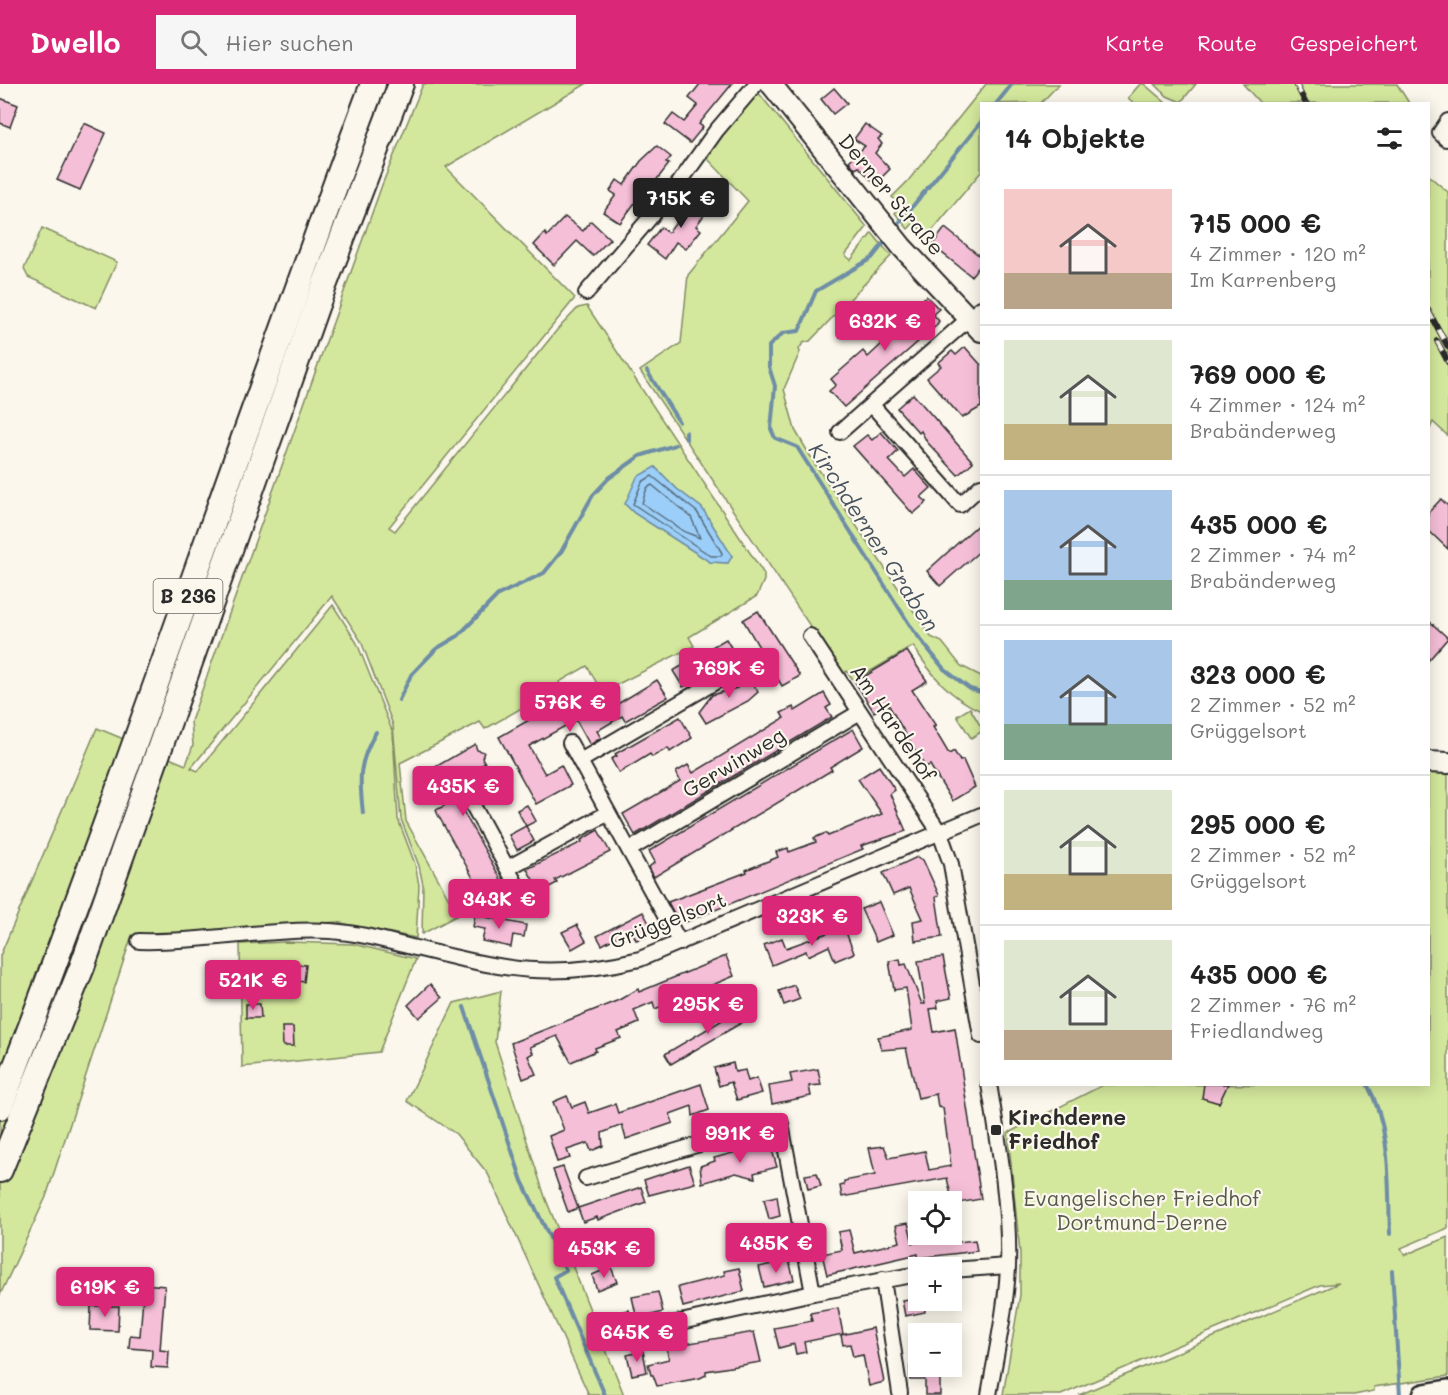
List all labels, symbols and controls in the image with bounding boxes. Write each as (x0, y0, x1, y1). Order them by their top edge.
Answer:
search box (156, 15, 576, 69)
text: Dwello (30, 24, 120, 60)
icon: search (177, 26, 210, 59)
text: Hier suchen (225, 28, 353, 57)
text: Karte (1106, 29, 1164, 56)
text: Route (1197, 29, 1257, 56)
text: Gespeichert (1290, 29, 1418, 56)
text: 14 Objekte (1004, 121, 1145, 155)
icon: filters (1373, 122, 1406, 155)
street label: Derner Straße (833, 128, 951, 261)
pin: 715K € (632, 178, 730, 229)
text: 715K € (647, 184, 715, 210)
text: 715 000 € (1190, 206, 1321, 240)
icon: home (1052, 213, 1124, 285)
text: 4 Zimmer · 120 m² (1190, 240, 1366, 266)
text: Im Karrenberg (1190, 266, 1336, 292)
pin: 632K € (836, 301, 934, 352)
text: 632K € (849, 307, 921, 333)
text: 769 000 € (1190, 357, 1326, 391)
icon: home (1052, 364, 1124, 436)
text: 4 Zimmer · 124 m² (1190, 391, 1365, 417)
text: Brabänderweg (1190, 417, 1336, 443)
water label: Kirchderner Graben (802, 437, 946, 637)
text: 435 000 € (1190, 507, 1327, 541)
icon: home (1052, 514, 1124, 586)
text: 2 Zimmer · 74 m² (1190, 541, 1356, 567)
text: Brabänderweg (1190, 567, 1336, 593)
road number: B 236 (154, 579, 222, 613)
pin: 769K € (680, 648, 778, 699)
text: 769K € (693, 654, 765, 680)
text: 323 000 € (1190, 657, 1326, 691)
street label: Am Hardehof (845, 658, 944, 787)
icon: home (1052, 664, 1124, 736)
pin: 576K € (521, 682, 619, 733)
text: 576K € (534, 688, 606, 714)
text: 2 Zimmer · 52 m² (1190, 691, 1356, 717)
text: Grüggelsort (1190, 717, 1307, 743)
street label: Gerwinweg (677, 721, 789, 803)
pin: 435K € (414, 766, 512, 817)
text: 435K € (427, 772, 499, 798)
text: 295 000 € (1190, 807, 1325, 841)
icon: home (1052, 814, 1124, 886)
text: 2 Zimmer · 52 m² (1190, 841, 1356, 867)
text: Grüggelsort (1190, 867, 1307, 893)
pin: 343K € (450, 879, 548, 930)
text: 343K € (462, 885, 536, 911)
street label: Grüggelsort (605, 885, 730, 954)
pin: 323K € (763, 896, 861, 947)
text: 323K € (776, 902, 848, 928)
text: 435 000 € (1190, 957, 1327, 991)
pin: 521K € (204, 960, 302, 1011)
icon: home (1052, 964, 1124, 1036)
text: 521K € (219, 966, 287, 992)
pin: 295K € (659, 984, 757, 1035)
text: 295K € (672, 990, 744, 1016)
text: 2 Zimmer · 76 m² (1190, 991, 1356, 1017)
text: Friedlandweg (1190, 1017, 1323, 1043)
place label: Kirchderne Friedhof (1008, 1103, 1126, 1154)
pin: 991K € (691, 1113, 789, 1164)
text: 991K € (705, 1119, 775, 1145)
marker: Kirchderne Friedhof (989, 1123, 1003, 1137)
park label: Evangelischer Friedhof Dortmund-Derne (1024, 1184, 1261, 1235)
map controls (908, 1191, 962, 1377)
button: locate (908, 1191, 962, 1245)
pin: 435K € (727, 1223, 825, 1274)
pin: 453K € (555, 1228, 653, 1279)
text: 435K € (740, 1229, 812, 1255)
text: 453K € (568, 1234, 640, 1260)
button: + (908, 1257, 962, 1311)
pin: 619K € (56, 1267, 154, 1318)
text: 619K € (70, 1273, 140, 1299)
pin: 645K € (588, 1312, 686, 1363)
text: 645K € (600, 1318, 674, 1344)
button: − (908, 1323, 962, 1377)

